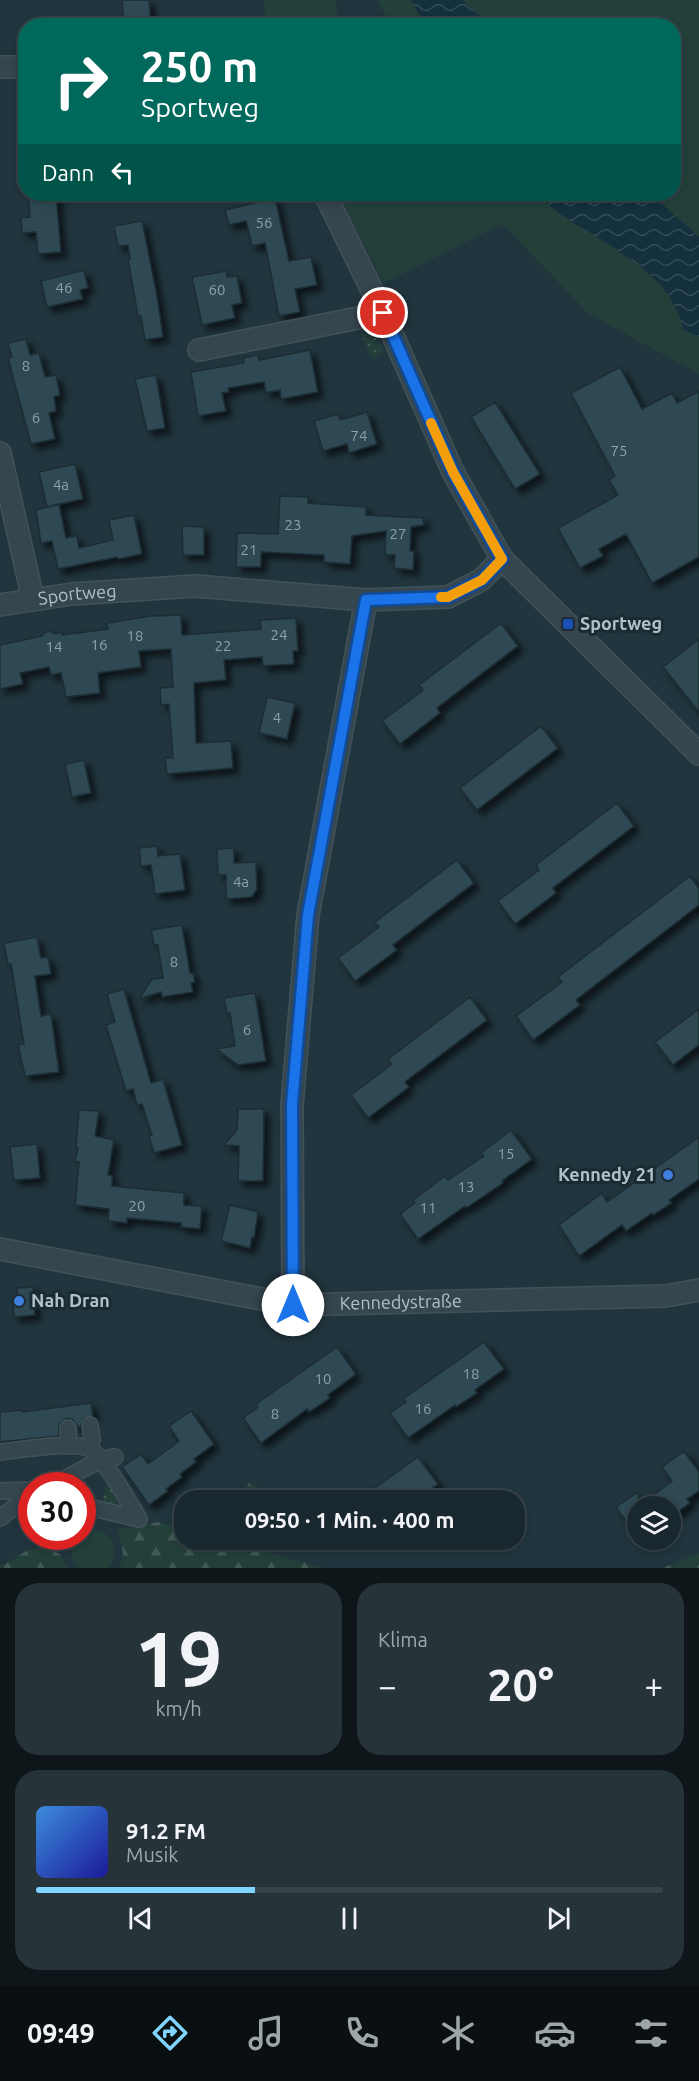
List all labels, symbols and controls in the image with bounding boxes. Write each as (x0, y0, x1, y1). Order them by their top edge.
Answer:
icon: right (42, 42, 120, 120)
text: 250 m (141, 43, 258, 90)
text: Sportweg (141, 92, 259, 122)
icon: left (106, 156, 139, 189)
text: Dann (42, 160, 94, 185)
house number: 56 (256, 214, 272, 231)
house number: 46 (56, 279, 72, 296)
house number: 60 (209, 281, 225, 298)
pin (357, 287, 408, 338)
icon: arrive (366, 296, 399, 329)
house number: 8 (22, 357, 30, 374)
house number: 6 (32, 409, 40, 426)
house number: 74 (351, 427, 367, 444)
house number: 75 (611, 442, 627, 459)
house number: 4a (53, 476, 69, 493)
house number: 23 (285, 516, 301, 533)
house number: 27 (390, 525, 406, 542)
house number: 21 (241, 541, 257, 558)
street label: Sportweg (37, 580, 117, 608)
place label: Sportweg (580, 613, 662, 633)
marker: Sportweg (561, 617, 575, 631)
house number: 24 (271, 626, 287, 643)
house number: 18 (127, 627, 143, 644)
house number: 16 (91, 636, 107, 653)
house number: 22 (215, 637, 231, 654)
house number: 14 (46, 638, 62, 655)
house number: 4 (273, 709, 281, 726)
house number: 4a (233, 873, 249, 890)
house number: 8 (170, 953, 178, 970)
house number: 6 (243, 1021, 251, 1038)
house number: 15 (498, 1145, 514, 1162)
place label: Kennedy 21 (558, 1164, 656, 1184)
marker: Kennedy 21 (661, 1168, 675, 1182)
house number: 13 (458, 1178, 474, 1195)
house number: 20 (129, 1197, 145, 1214)
house number: 11 (420, 1199, 436, 1216)
position arrow (261, 1273, 325, 1337)
place label: Nah Dran (31, 1290, 110, 1310)
street label: Kennedystraße (339, 1290, 462, 1313)
marker: Nah Dran (12, 1294, 26, 1308)
house number: 18 (463, 1365, 479, 1382)
house number: 10 (315, 1370, 331, 1387)
house number: 16 (415, 1400, 431, 1417)
house number: 8 (271, 1405, 279, 1422)
speed limit sign: 30 (18, 1472, 96, 1550)
map controls (627, 1496, 681, 1550)
button: layers (627, 1496, 681, 1550)
text: 09:50 · 1 Min. · 400 m (245, 1507, 454, 1532)
text: 19 (135, 1614, 222, 1702)
text: Klima (378, 1628, 428, 1651)
text: 20° (487, 1659, 554, 1710)
text: − (378, 1667, 397, 1704)
text: + (644, 1667, 663, 1704)
text: km/h (155, 1697, 202, 1720)
text: 91.2 FM (126, 1818, 206, 1843)
text: Musik (126, 1843, 178, 1866)
icon: previous (124, 1902, 157, 1935)
icon: pause (333, 1902, 366, 1935)
icon: next (542, 1902, 575, 1935)
icon: directions (149, 2012, 191, 2054)
icon: music (245, 2012, 287, 2054)
icon: phone (341, 2012, 383, 2054)
icon: climate (437, 2012, 479, 2054)
icon: car (534, 2012, 576, 2054)
icon: filters (630, 2012, 672, 2054)
text: 09:49 (27, 2018, 95, 2048)

